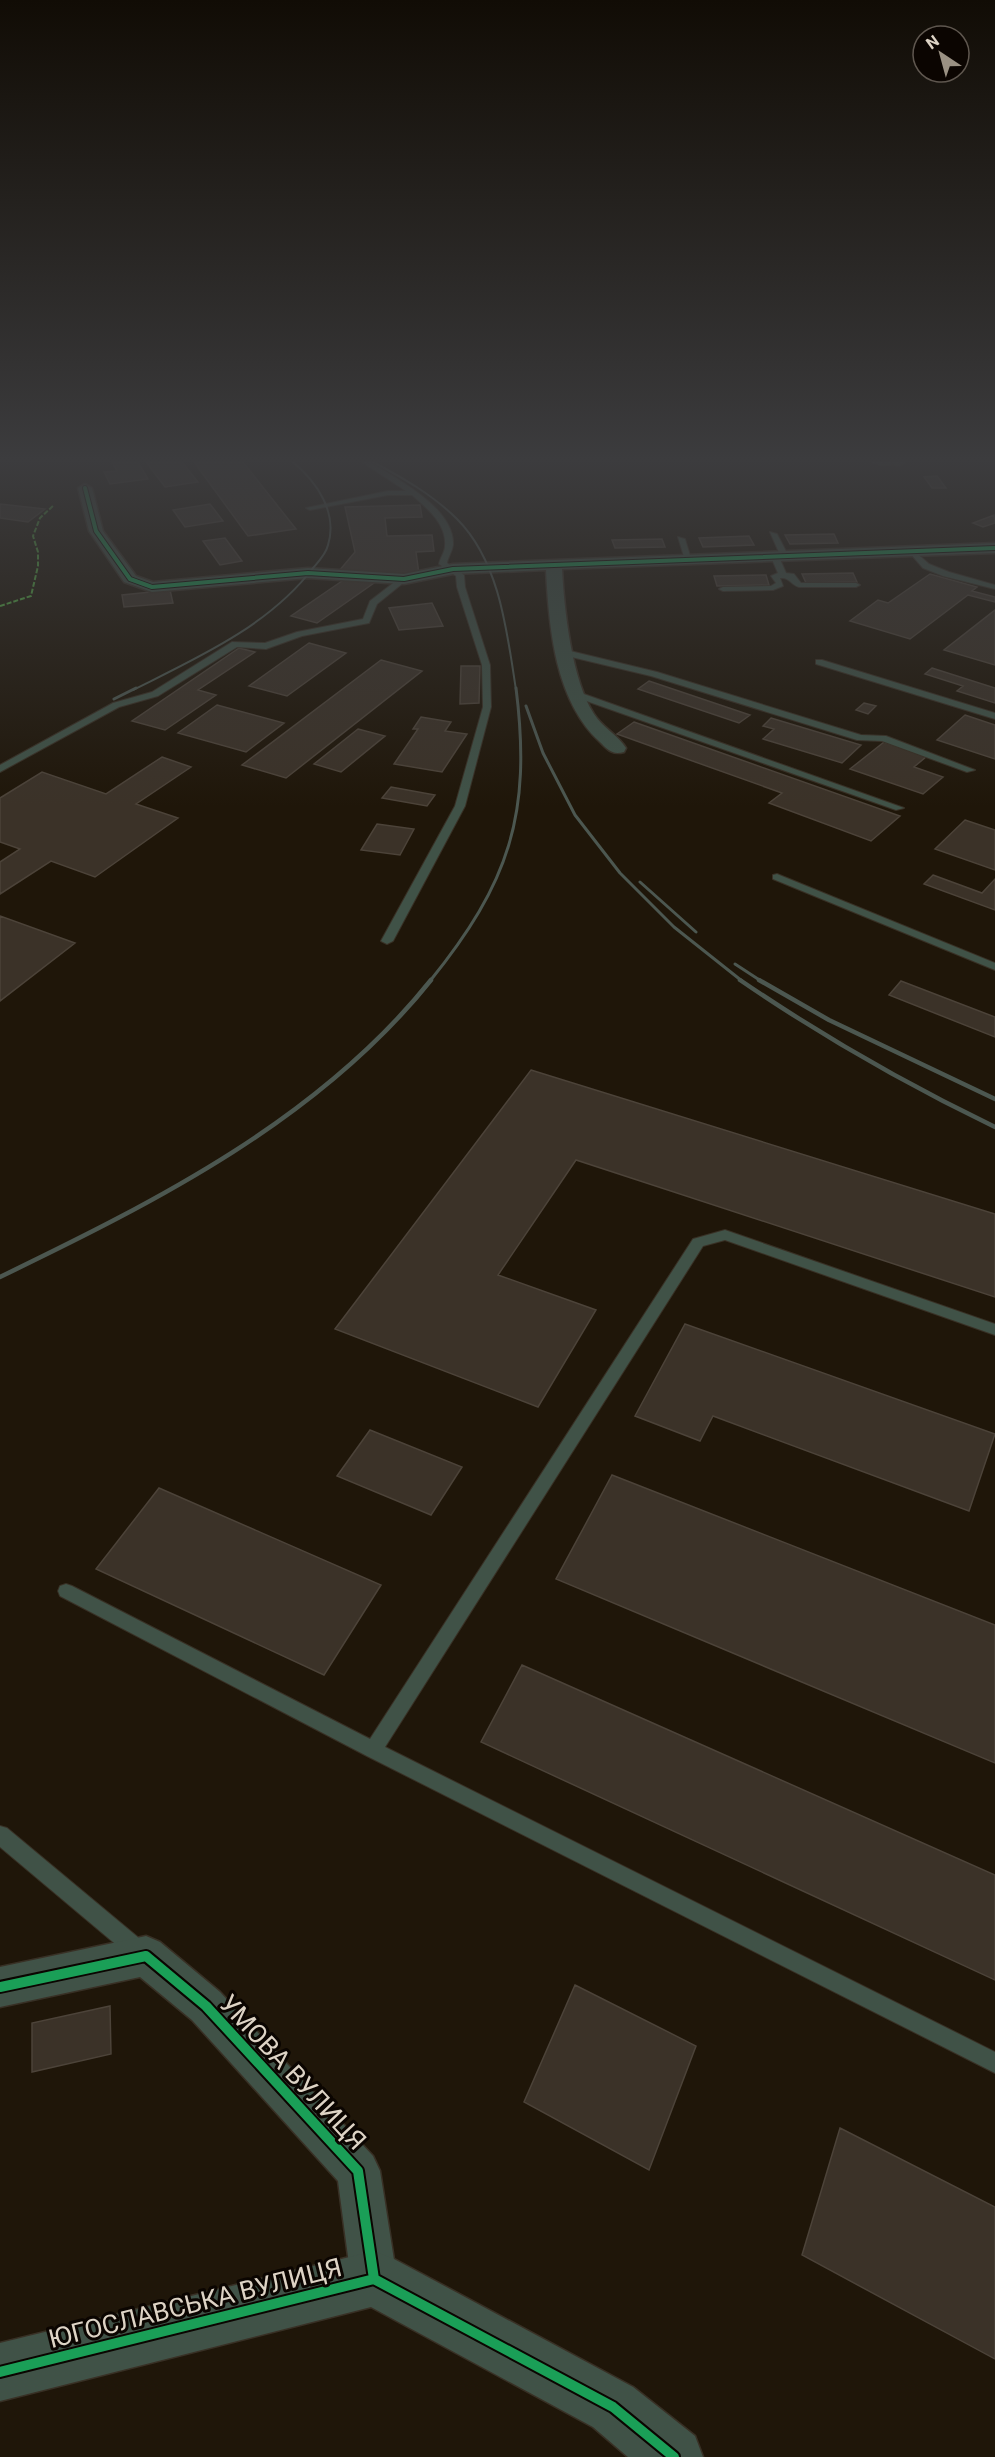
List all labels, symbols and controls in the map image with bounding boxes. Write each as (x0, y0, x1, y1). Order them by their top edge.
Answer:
north arrow (911, 24, 971, 84)
text: N (922, 31, 943, 53)
street label: УМОВА ВУЛИЦЯ (214, 1988, 372, 2156)
street label: ЮГОСЛАВСЬКА ВУЛИЦЯ (45, 2252, 345, 2354)

